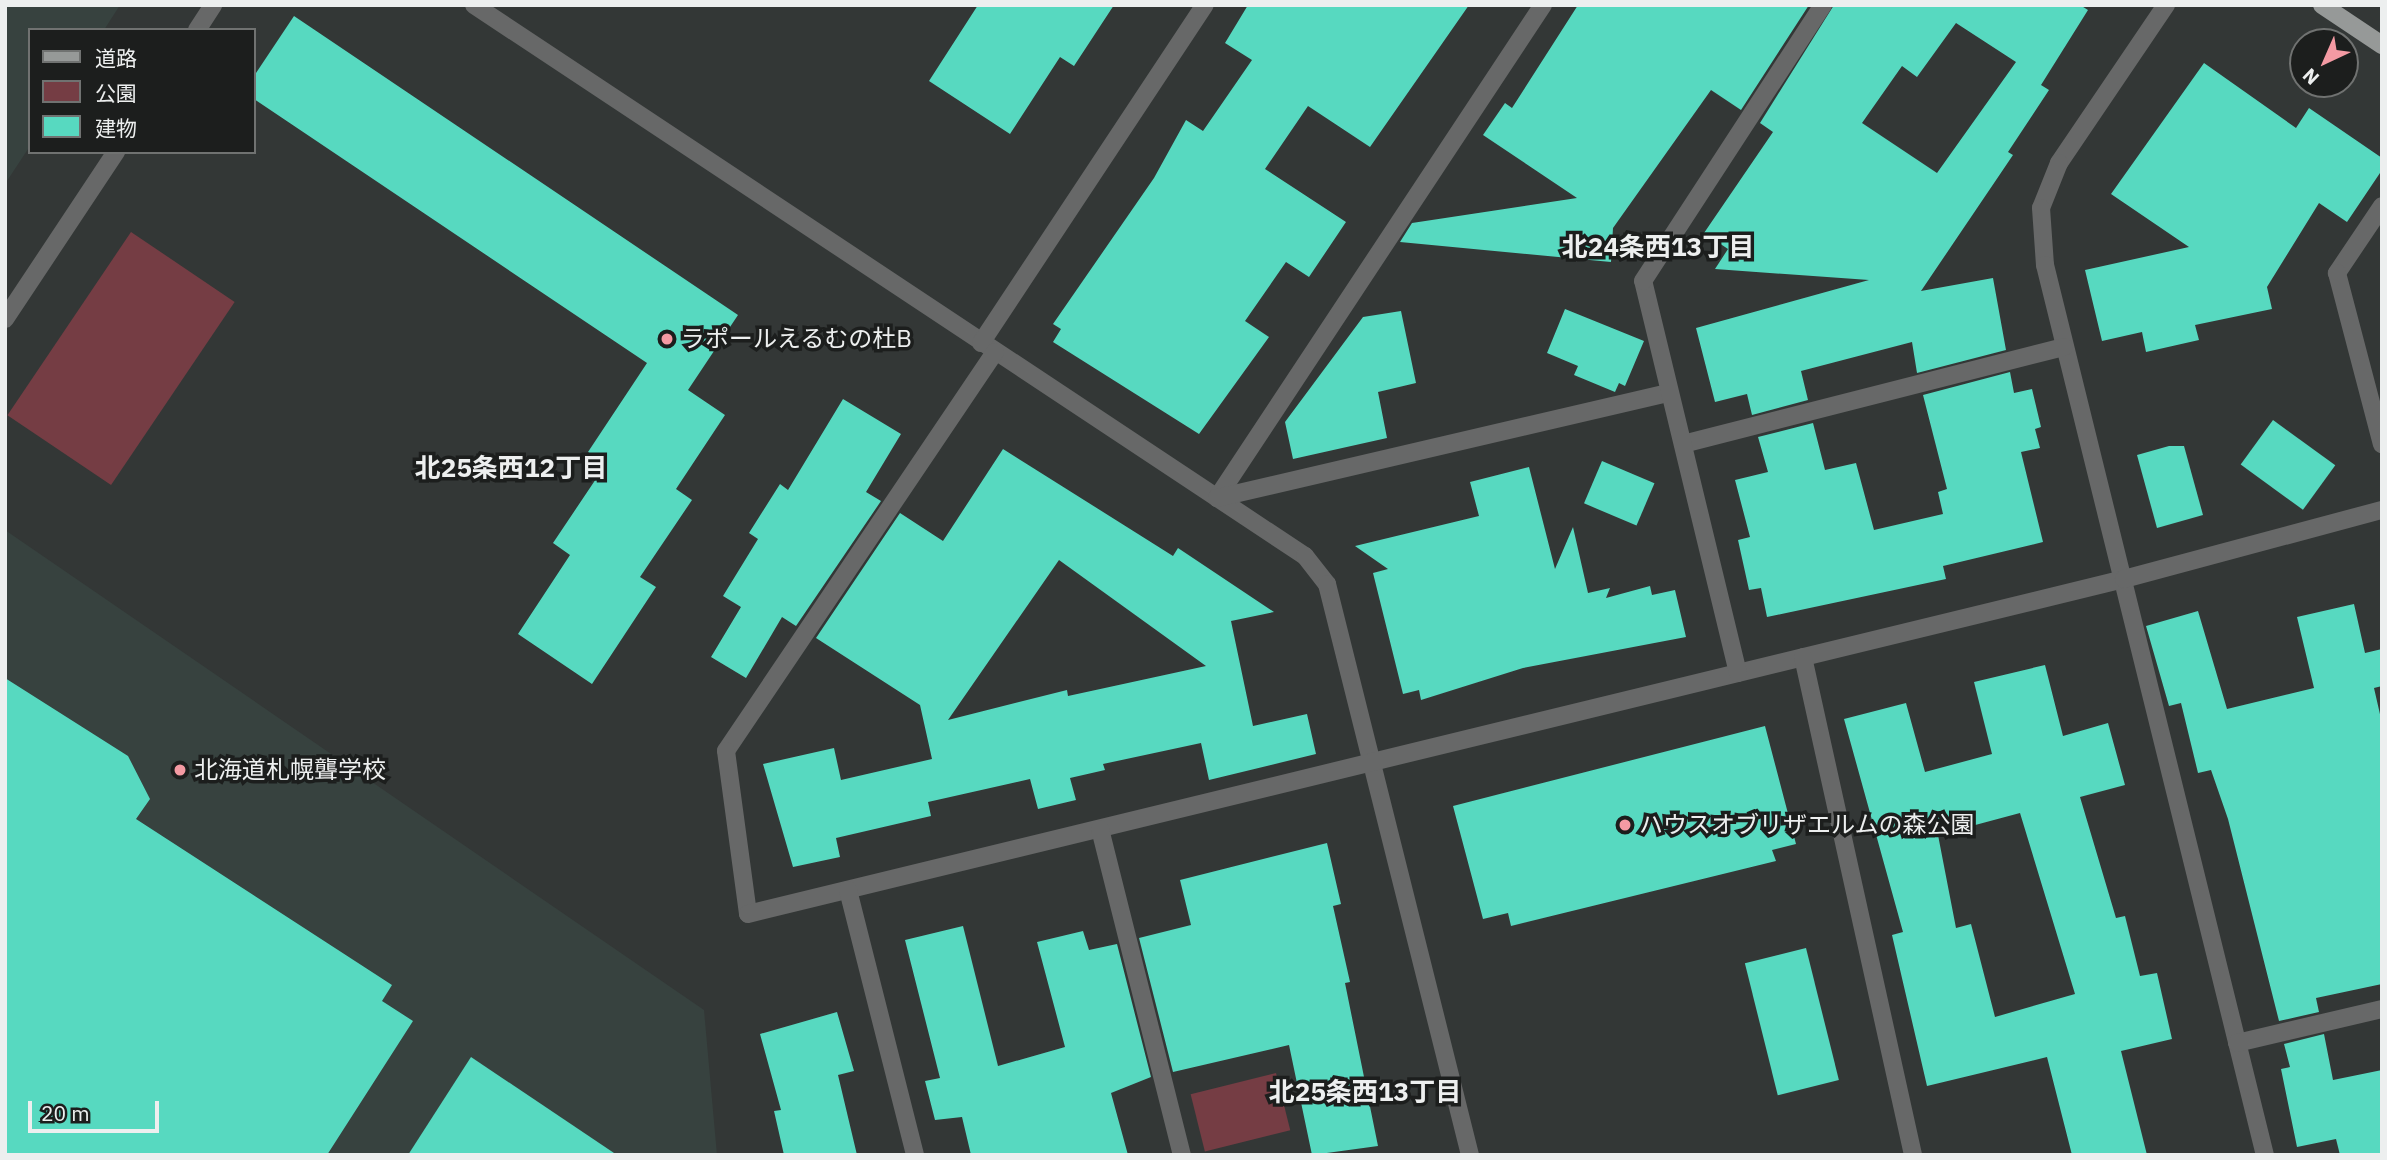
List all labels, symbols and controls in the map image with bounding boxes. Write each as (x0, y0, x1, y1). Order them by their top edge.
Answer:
legend (28, 28, 256, 154)
north arrow (2289, 28, 2359, 98)
text: 道路 (95, 44, 137, 72)
text: N (2298, 63, 2324, 90)
text: 公園 (95, 79, 137, 107)
text: 建物 (95, 114, 137, 142)
district label: 北24条西13丁目 (1562, 231, 1754, 263)
place label: ラポールえるむの杜B (681, 325, 913, 353)
marker: ラポールえるむの杜B (659, 331, 675, 347)
district label: 北25条西12丁目 (415, 452, 607, 484)
place label: 北海道札幌聾学校 (194, 756, 386, 784)
marker: 北海道札幌聾学校 (172, 762, 188, 778)
place label: ハウスオブリザエルムの森公園 (1639, 811, 1975, 839)
marker: ハウスオブリザエルムの森公園 (1617, 817, 1633, 833)
district label: 北25条西13丁目 (1269, 1076, 1461, 1108)
scale bar (32, 1086, 163, 1130)
text: 20 m (41, 1099, 90, 1127)

